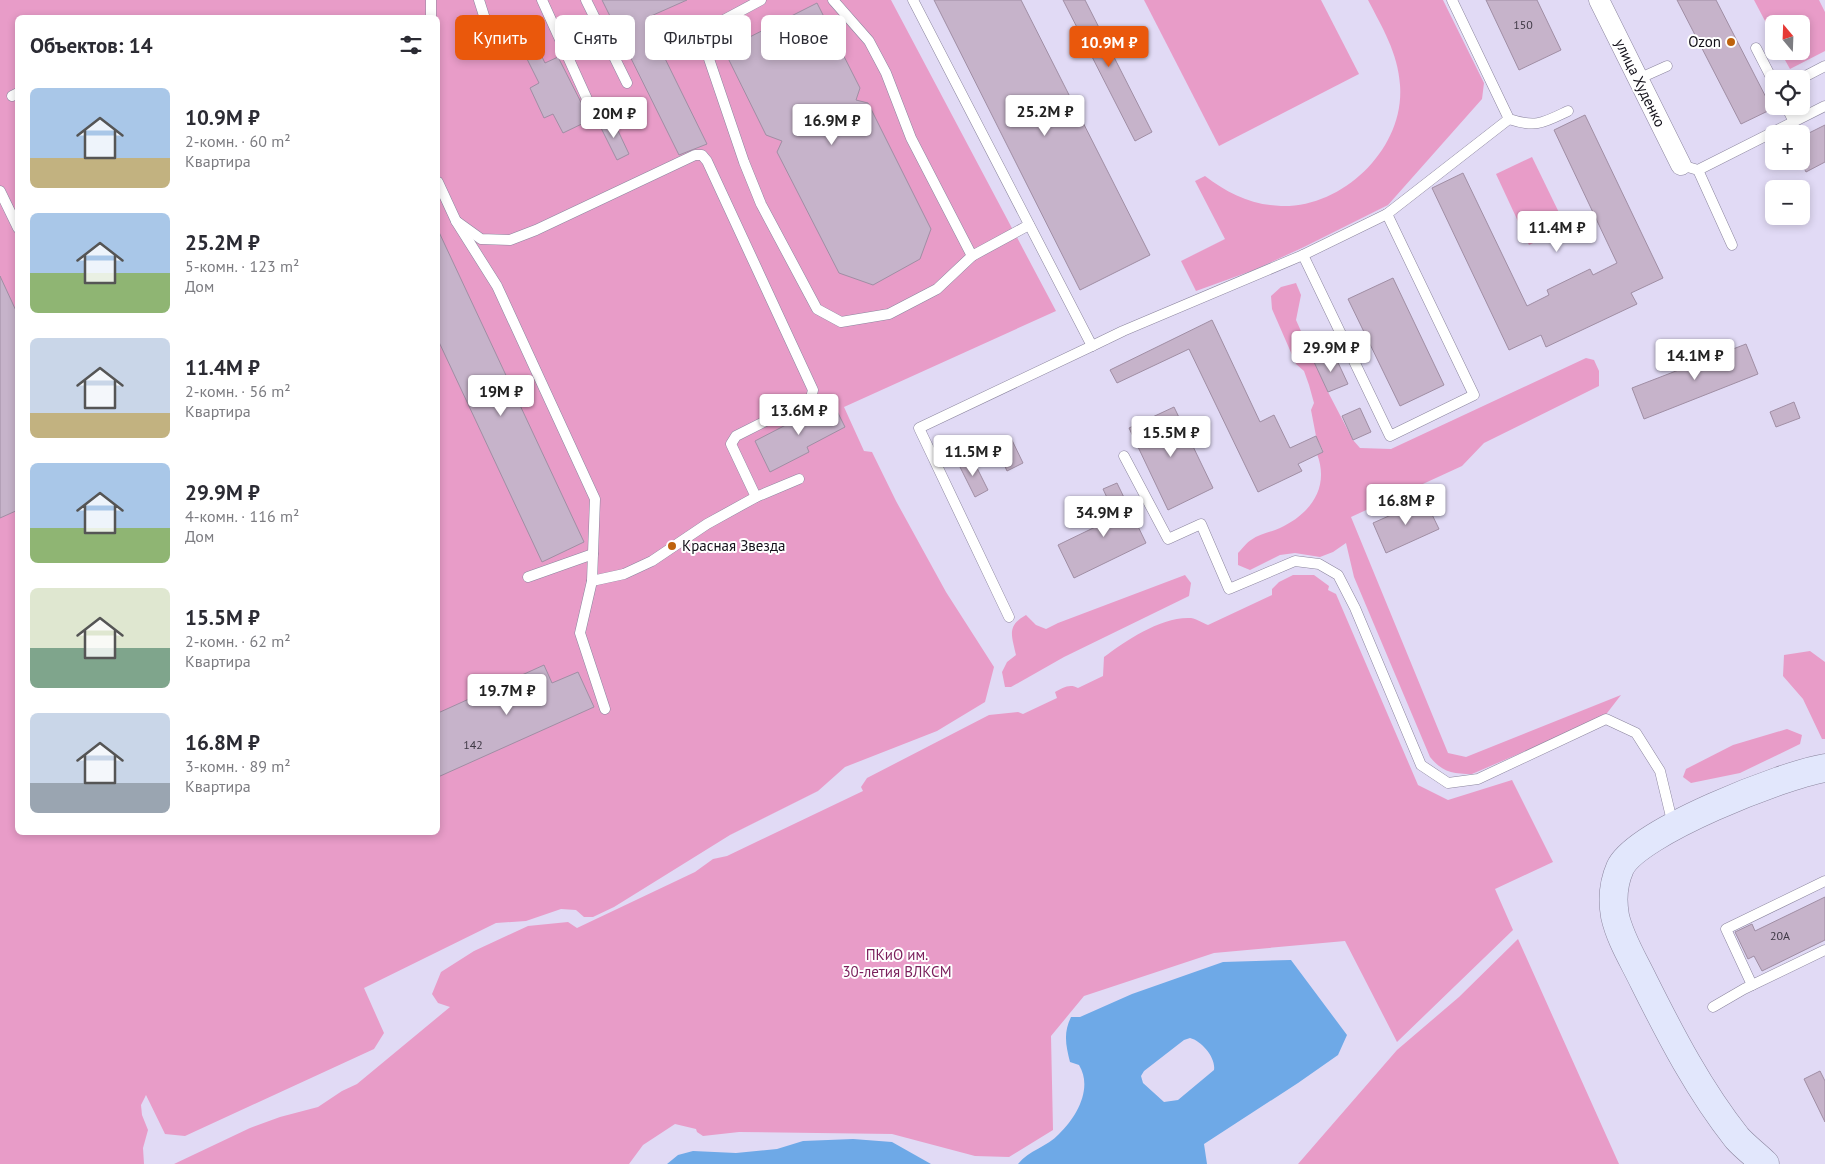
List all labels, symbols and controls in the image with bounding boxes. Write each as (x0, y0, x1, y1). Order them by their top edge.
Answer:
chip: Купить (455, 15, 545, 60)
chip: Снять (555, 15, 635, 60)
chip: Фильтры (645, 15, 751, 60)
chip: Новое (761, 15, 846, 60)
north arrow (1765, 15, 1810, 60)
map controls (1765, 15, 1810, 225)
house number: 150 (1513, 17, 1533, 32)
pin: 10.9M ₽ (1063, 26, 1155, 68)
icon: filters (397, 31, 425, 59)
text: Объектов: 14 (30, 32, 153, 59)
text: 10.9M ₽ (1080, 32, 1138, 52)
place label: Ozon (1688, 32, 1721, 51)
street label: улица Худенко (1611, 35, 1670, 130)
marker: Ozon (1725, 36, 1737, 48)
button: locate (1765, 70, 1810, 115)
pin: 25.2M ₽ (999, 94, 1091, 137)
pin: 20M ₽ (579, 96, 649, 139)
text: 25.2M ₽ (1016, 101, 1074, 121)
text: 20M ₽ (592, 103, 636, 123)
text: 10.9M ₽ (185, 104, 260, 131)
pin: 16.9M ₽ (786, 104, 878, 146)
icon: home (70, 108, 130, 168)
text: 16.9M ₽ (803, 110, 861, 130)
button: + (1765, 125, 1810, 170)
text: 2-комн. · 60 m² (185, 131, 291, 151)
text: Квартира (185, 151, 251, 171)
button: − (1765, 180, 1810, 225)
pin: 11.4M ₽ (1511, 210, 1603, 253)
text: 11.4M ₽ (1528, 217, 1586, 237)
text: 25.2M ₽ (185, 229, 260, 256)
icon: home (70, 233, 130, 293)
text: 5-комн. · 123 m² (185, 256, 299, 276)
text: Дом (185, 276, 214, 296)
pin: 29.9M ₽ (1285, 330, 1377, 373)
text: 29.9M ₽ (1302, 337, 1360, 357)
pin: 14.1M ₽ (1649, 338, 1741, 381)
text: 14.1M ₽ (1666, 345, 1724, 365)
text: 11.4M ₽ (185, 354, 260, 381)
icon: home (70, 358, 130, 418)
pin: 19M ₽ (466, 374, 536, 417)
text: 2-комн. · 56 m² (185, 381, 291, 401)
text: 19M ₽ (479, 381, 523, 401)
pin: 13.6M ₽ (753, 394, 845, 436)
text: 13.6M ₽ (770, 400, 828, 420)
text: Квартира (185, 401, 251, 421)
pin: 15.5M ₽ (1125, 416, 1217, 458)
text: 15.5M ₽ (1142, 422, 1200, 442)
pin: 11.5M ₽ (927, 434, 1019, 477)
text: 11.5M ₽ (944, 441, 1002, 461)
text: 29.9M ₽ (185, 479, 260, 506)
icon: home (70, 483, 130, 543)
pin: 16.8M ₽ (1360, 484, 1452, 526)
text: 16.8M ₽ (1377, 490, 1435, 510)
pin: 34.9M ₽ (1058, 496, 1150, 538)
text: 34.9M ₽ (1075, 502, 1133, 522)
text: 4-комн. · 116 m² (185, 506, 299, 526)
text: Дом (185, 526, 214, 546)
place label: Красная Звезда (682, 536, 786, 555)
marker: Красная Звезда (666, 540, 678, 552)
text: 15.5M ₽ (185, 604, 260, 631)
icon: home (70, 608, 130, 668)
text: 2-комн. · 62 m² (185, 631, 291, 651)
text: Квартира (185, 651, 251, 671)
pin: 19.7M ₽ (461, 674, 553, 716)
text: 19.7M ₽ (478, 680, 536, 700)
text: 16.8M ₽ (185, 729, 260, 756)
icon: home (70, 733, 130, 793)
house number: 142 (463, 737, 483, 752)
text: 3-комн. · 89 m² (185, 756, 291, 776)
text: Квартира (185, 776, 251, 796)
house number: 20А (1770, 928, 1790, 943)
park label: ПКиО им. 30-летия ВЛКСМ (842, 945, 952, 981)

